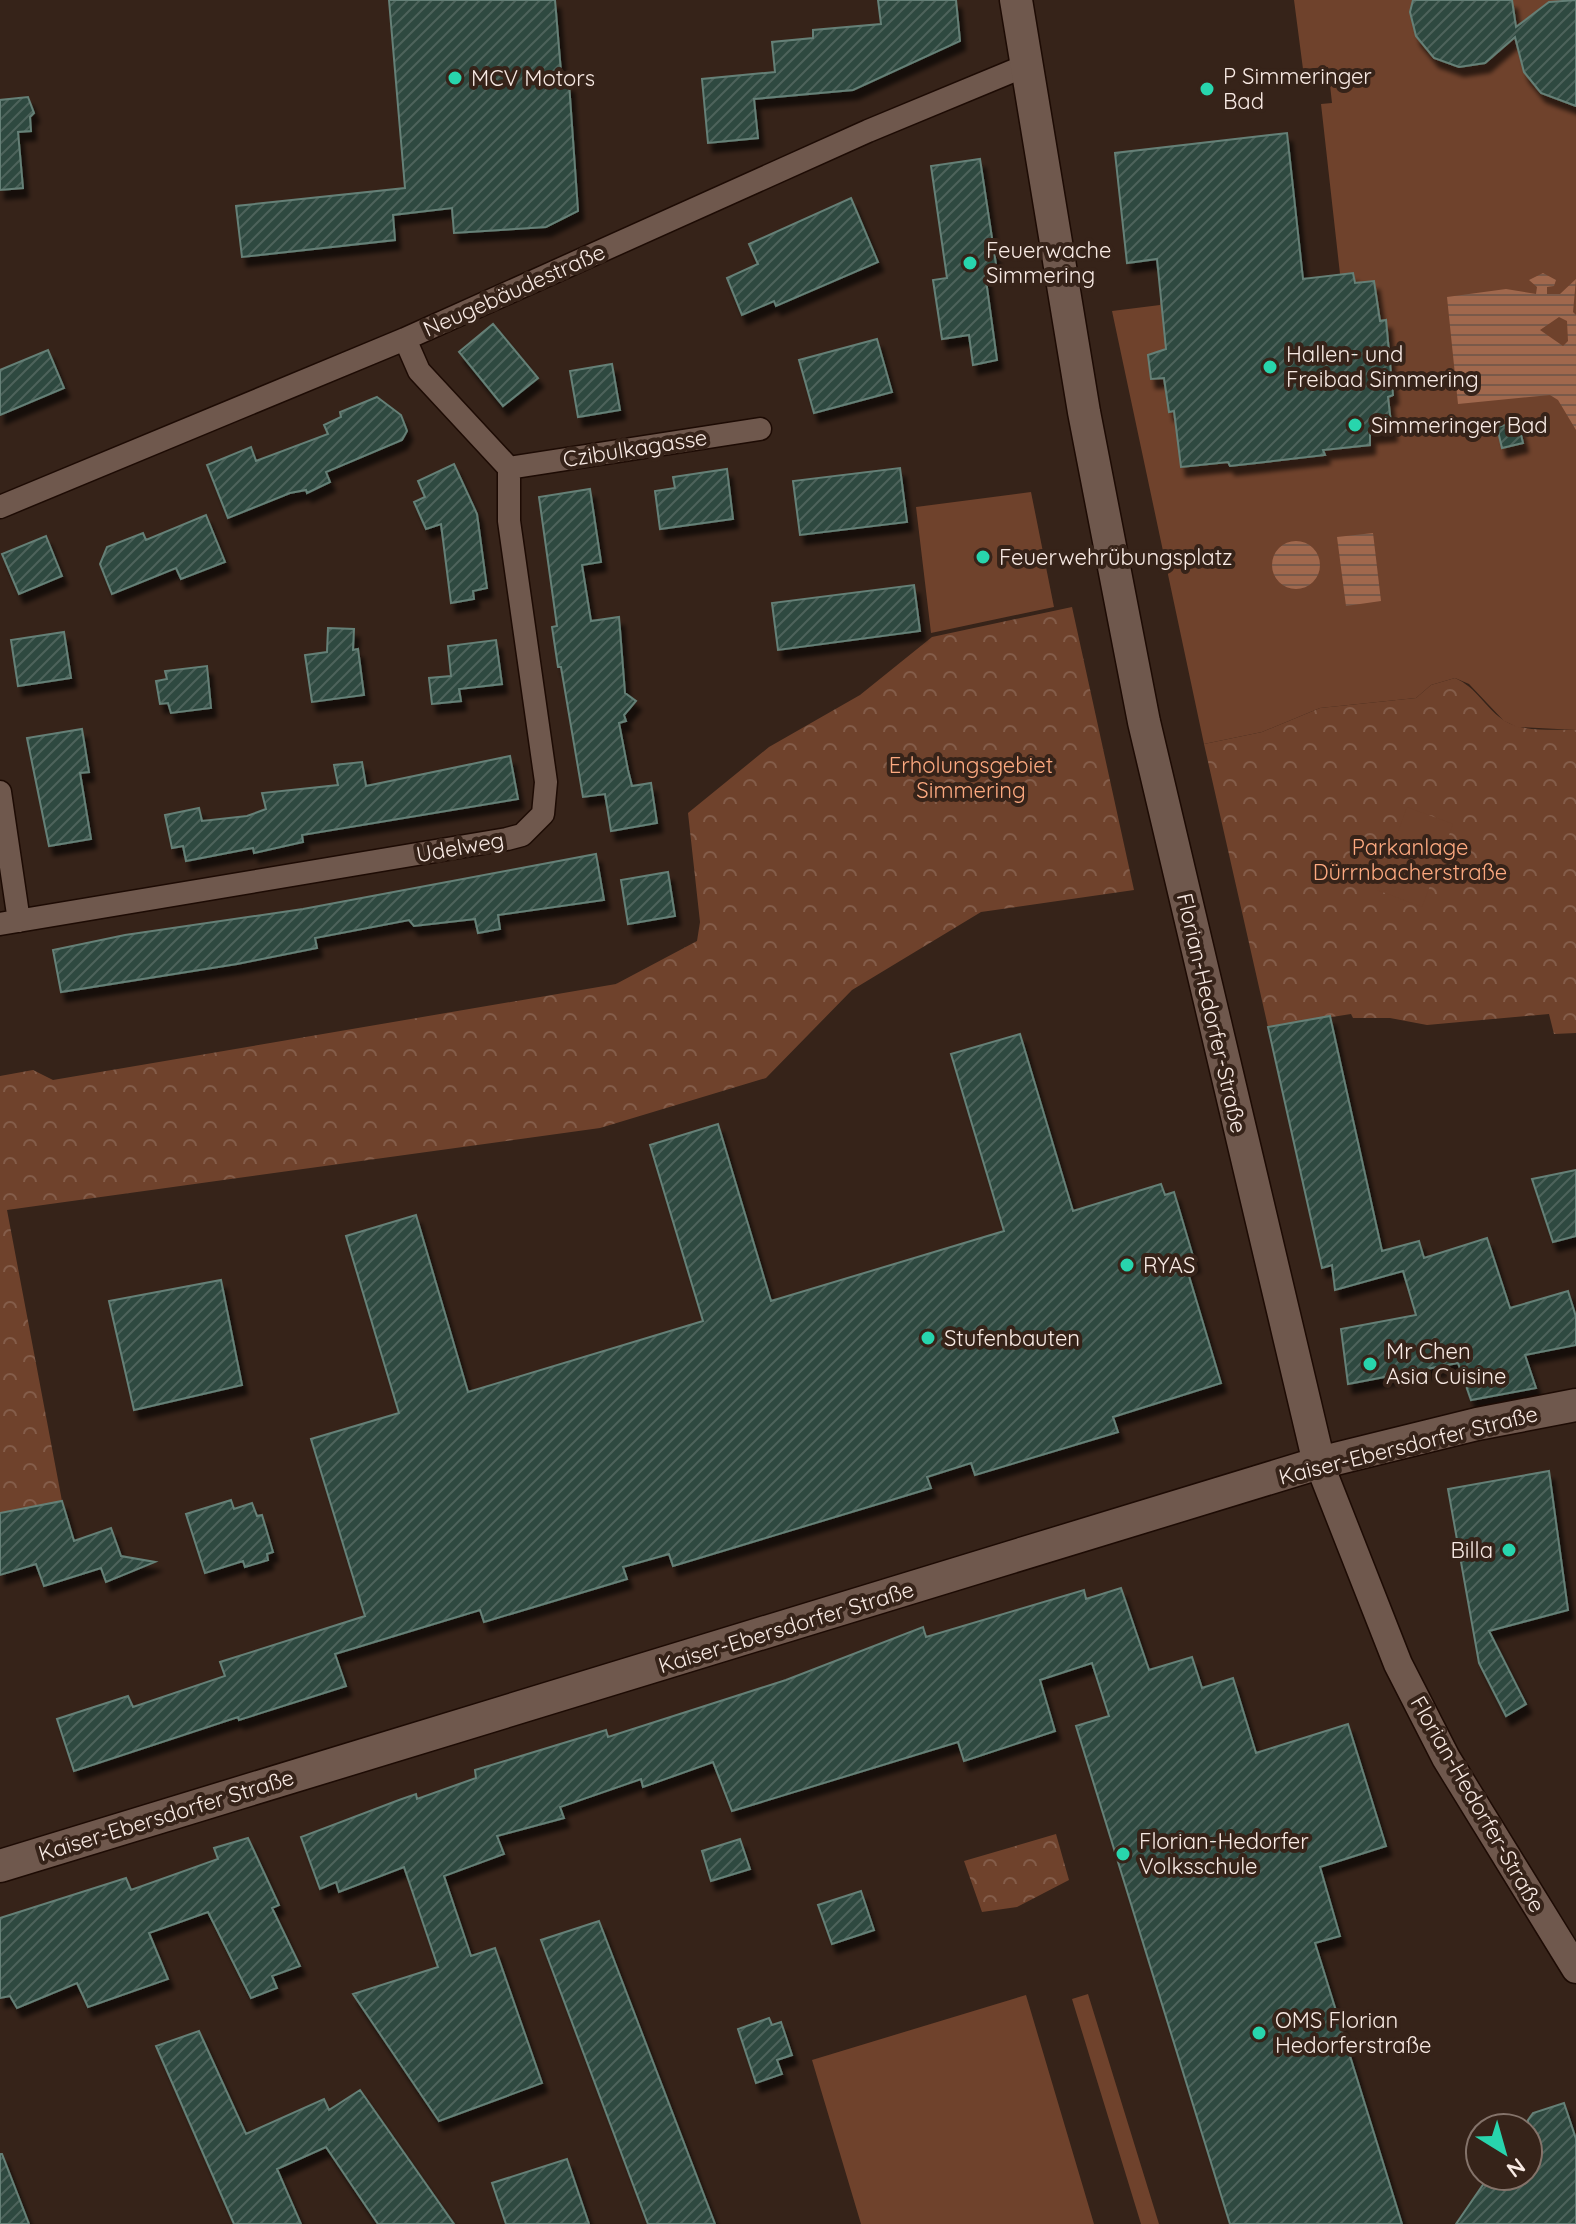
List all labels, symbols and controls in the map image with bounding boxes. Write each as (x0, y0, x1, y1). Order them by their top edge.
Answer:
place label: P Simmeringer Bad (1223, 62, 1372, 115)
place label: MCV Motors (471, 64, 595, 92)
marker: MCV Motors (446, 69, 464, 87)
marker: P Simmeringer Bad (1198, 80, 1216, 98)
place label: Feuerwache Simmering (986, 236, 1111, 289)
street label: Neugebäudestraße (419, 237, 609, 343)
marker: Feuerwache Simmering (961, 254, 979, 272)
place label: Hallen- und Freibad Simmering (1286, 340, 1479, 393)
marker: Hallen- und Freibad Simmering (1261, 358, 1279, 376)
place label: Simmeringer Bad (1371, 411, 1548, 439)
marker: Simmeringer Bad (1346, 416, 1364, 434)
street label: Czibulkagasse (561, 423, 709, 473)
place label: Feuerwehrübungsplatz (999, 543, 1233, 571)
marker: Feuerwehrübungsplatz (974, 548, 992, 566)
park label: Erholungsgebiet Simmering (889, 751, 1053, 804)
street label: Udelweg (414, 826, 506, 868)
park label: Parkanlage Dürrnbacherstraße (1313, 833, 1507, 886)
street label: Florian-Hedorfer-Straße (1171, 890, 1253, 1136)
place label: RYAS (1143, 1251, 1195, 1279)
marker: RYAS (1118, 1256, 1136, 1274)
place label: Stufenbauten (944, 1324, 1080, 1352)
marker: Stufenbauten (919, 1329, 937, 1347)
place label: Mr Chen Asia Cuisine (1386, 1337, 1506, 1390)
marker: Mr Chen Asia Cuisine (1361, 1355, 1379, 1373)
street label: Kaiser-Ebersdorfer Straße (1276, 1399, 1540, 1491)
place label: Billa (1451, 1536, 1493, 1564)
marker: Billa (1500, 1541, 1518, 1559)
street label: Kaiser-Ebersdorfer Straße (655, 1575, 917, 1679)
street label: Florian-Hedorfer-Straße (1405, 1691, 1551, 1917)
street label: Kaiser-Ebersdorfer Straße (35, 1763, 297, 1867)
place label: Florian-Hedorfer Volksschule (1139, 1827, 1309, 1880)
marker: Florian-Hedorfer Volksschule (1114, 1845, 1132, 1863)
place label: OMS Florian Hedorferstraße (1275, 2006, 1431, 2059)
marker: OMS Florian Hedorferstraße (1250, 2024, 1268, 2042)
north arrow (1464, 2112, 1544, 2192)
text: N (1501, 2152, 1531, 2184)

